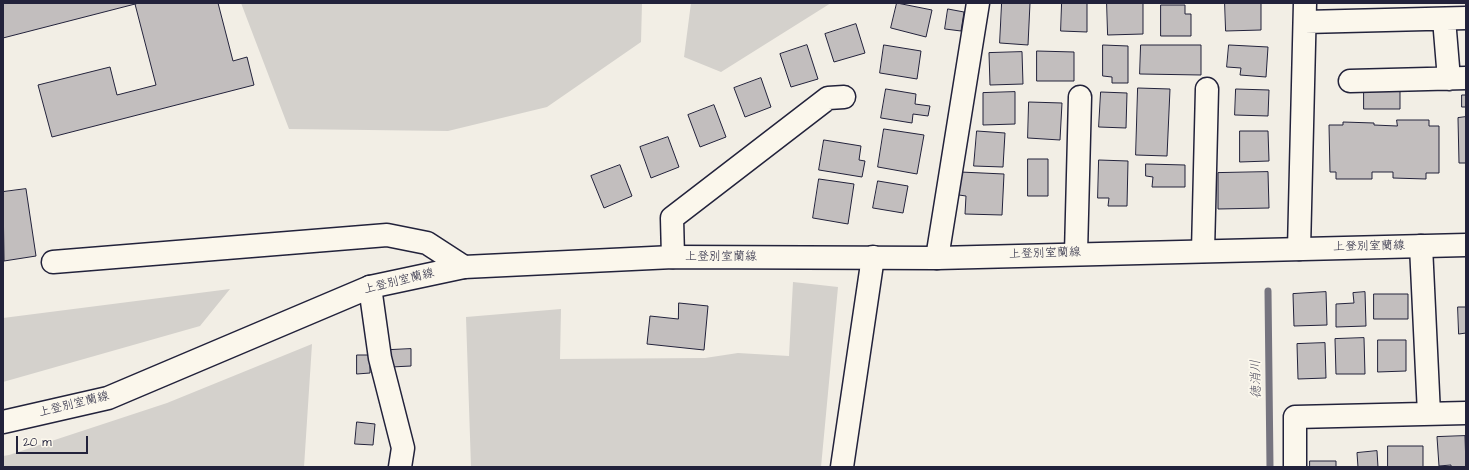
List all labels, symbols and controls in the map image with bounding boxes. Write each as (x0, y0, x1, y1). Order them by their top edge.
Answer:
street label: 上登別室蘭線 (1333, 239, 1405, 255)
street label: 上登別室蘭線 (1009, 246, 1081, 262)
street label: 上登別室蘭線 (685, 250, 757, 264)
street label: 上登別室蘭線 (362, 266, 436, 298)
water label: 徳消川 (1249, 359, 1265, 399)
street label: 上登別室蘭線 (37, 389, 111, 421)
scale bar (18, 428, 90, 454)
text: 20 m (23, 434, 52, 451)

